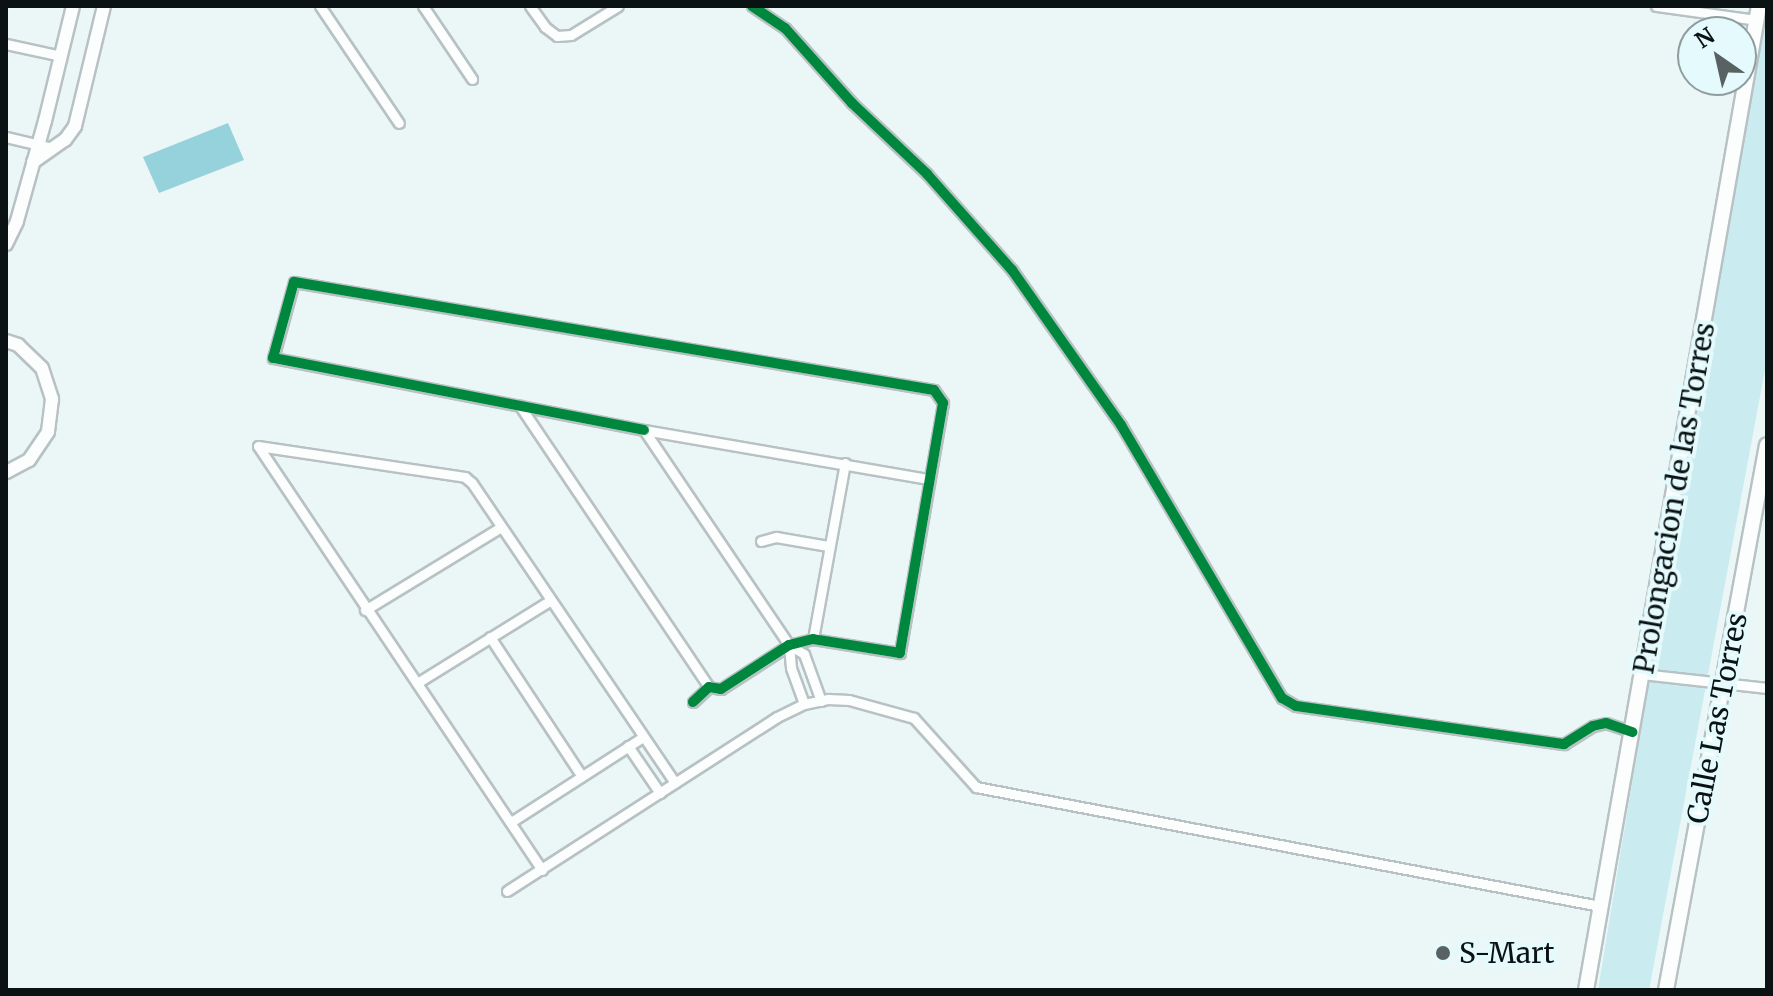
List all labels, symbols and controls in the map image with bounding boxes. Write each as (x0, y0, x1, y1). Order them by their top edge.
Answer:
north arrow (1677, 16, 1757, 96)
text: N (1690, 21, 1720, 54)
street label: Prolongacion de las Torres (1627, 320, 1721, 676)
street label: Calle Las Torres (1680, 610, 1754, 826)
place label: S-Mart (1459, 936, 1554, 970)
marker: S-Mart (1434, 944, 1452, 962)

